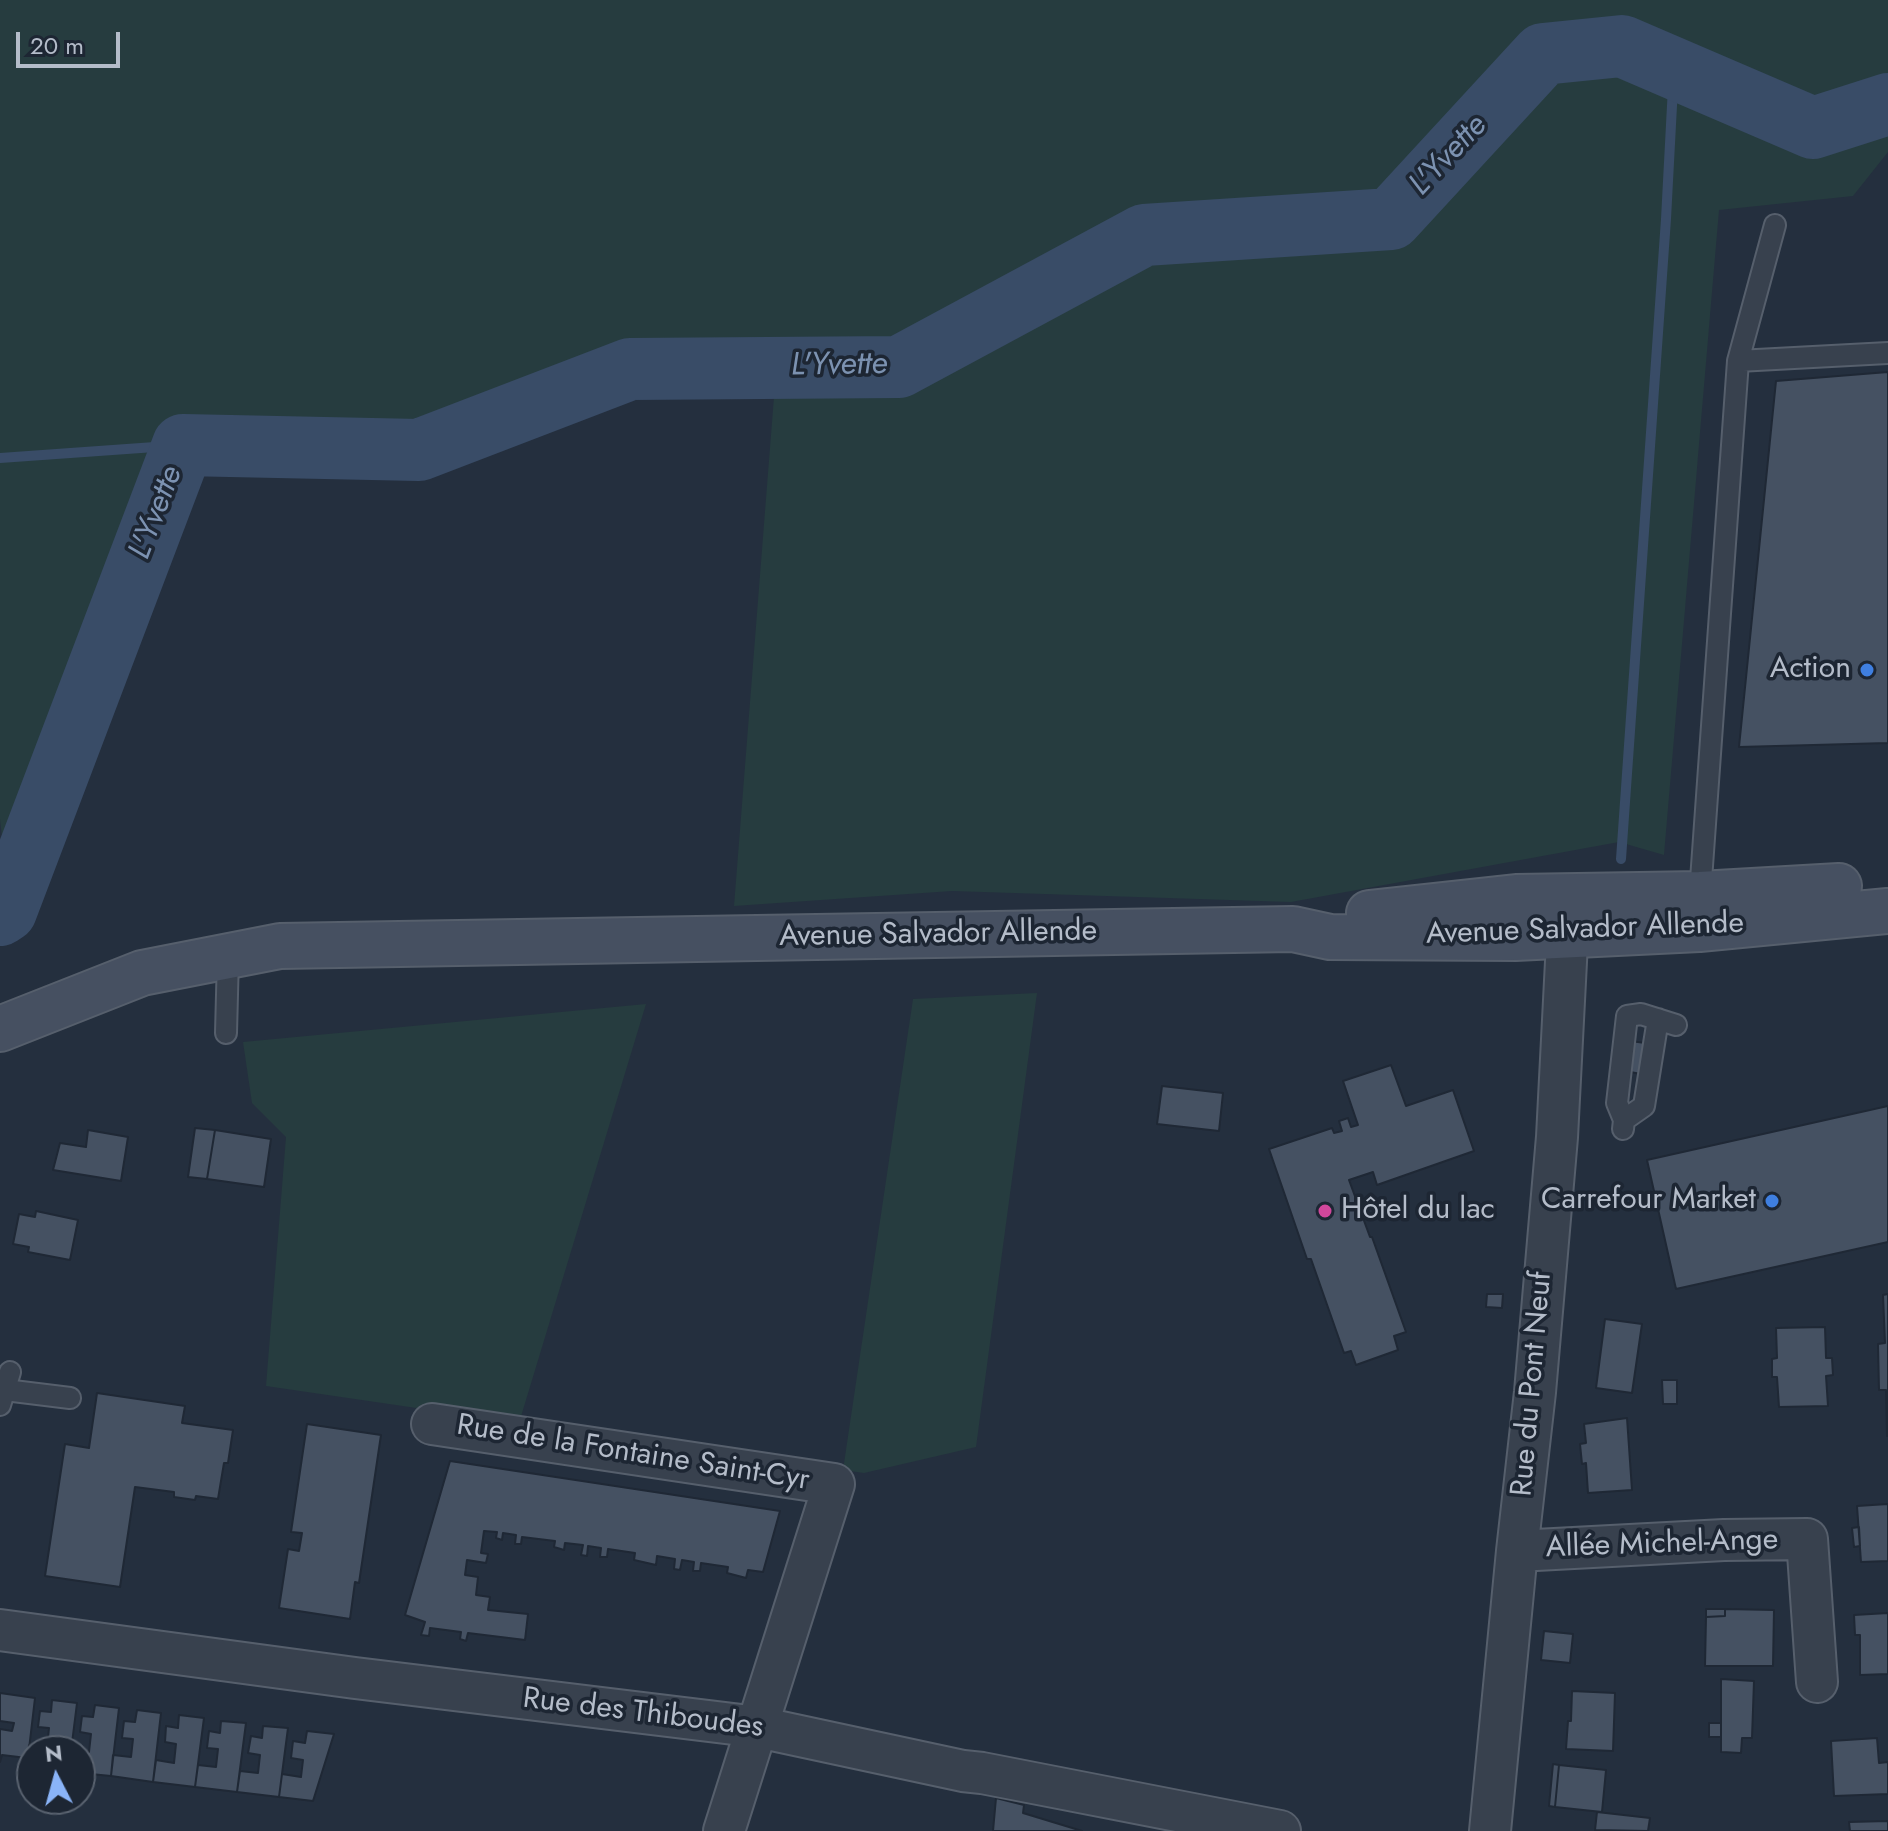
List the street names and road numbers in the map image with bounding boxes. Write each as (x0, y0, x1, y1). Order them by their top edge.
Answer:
street label: Avenue Salvador Allende (1425, 906, 1745, 954)
street label: Avenue Salvador Allende (779, 914, 1097, 956)
street label: Rue du Pont Neuf (1505, 1270, 1561, 1498)
street label: Rue de la Fontaine Saint-Cyr (454, 1408, 812, 1500)
street label: Allée Michel-Ange (1545, 1523, 1779, 1567)
street label: Rue des Thiboudes (521, 1681, 765, 1747)

